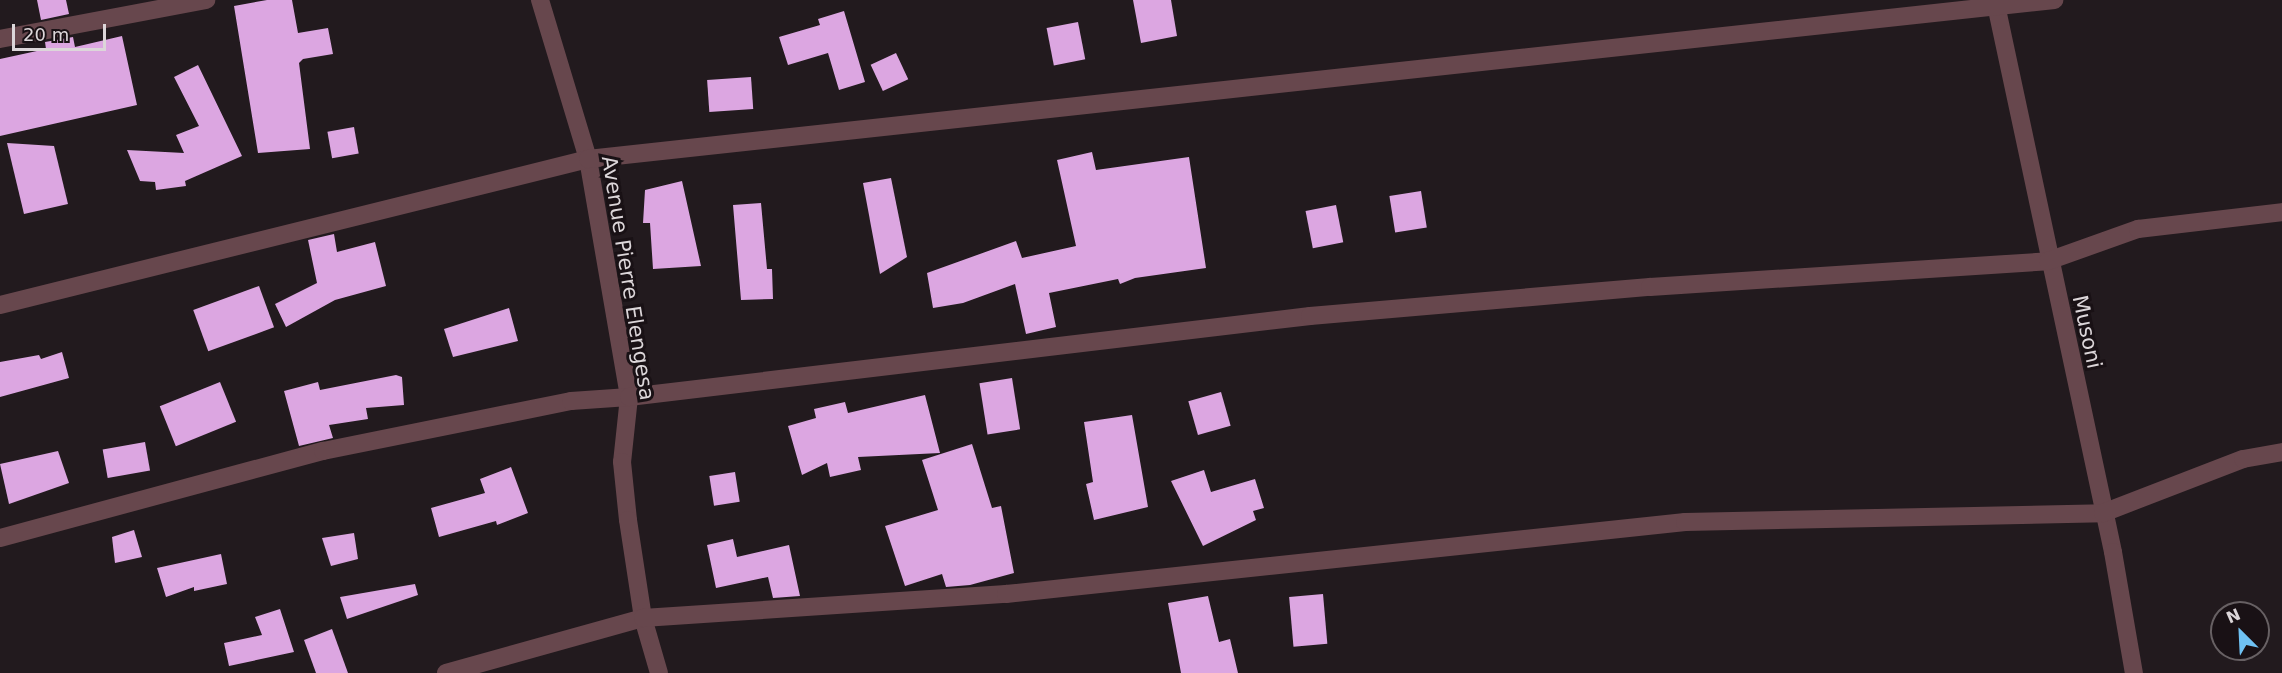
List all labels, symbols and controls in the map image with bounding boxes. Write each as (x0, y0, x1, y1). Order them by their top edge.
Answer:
scale bar (15, 12, 110, 50)
text: 20 m (23, 24, 69, 45)
street label: Avenue Pierre Elengesa (596, 154, 660, 402)
street label: Musoni (2067, 293, 2107, 371)
north arrow (2210, 601, 2270, 661)
text: N (2223, 605, 2243, 627)

